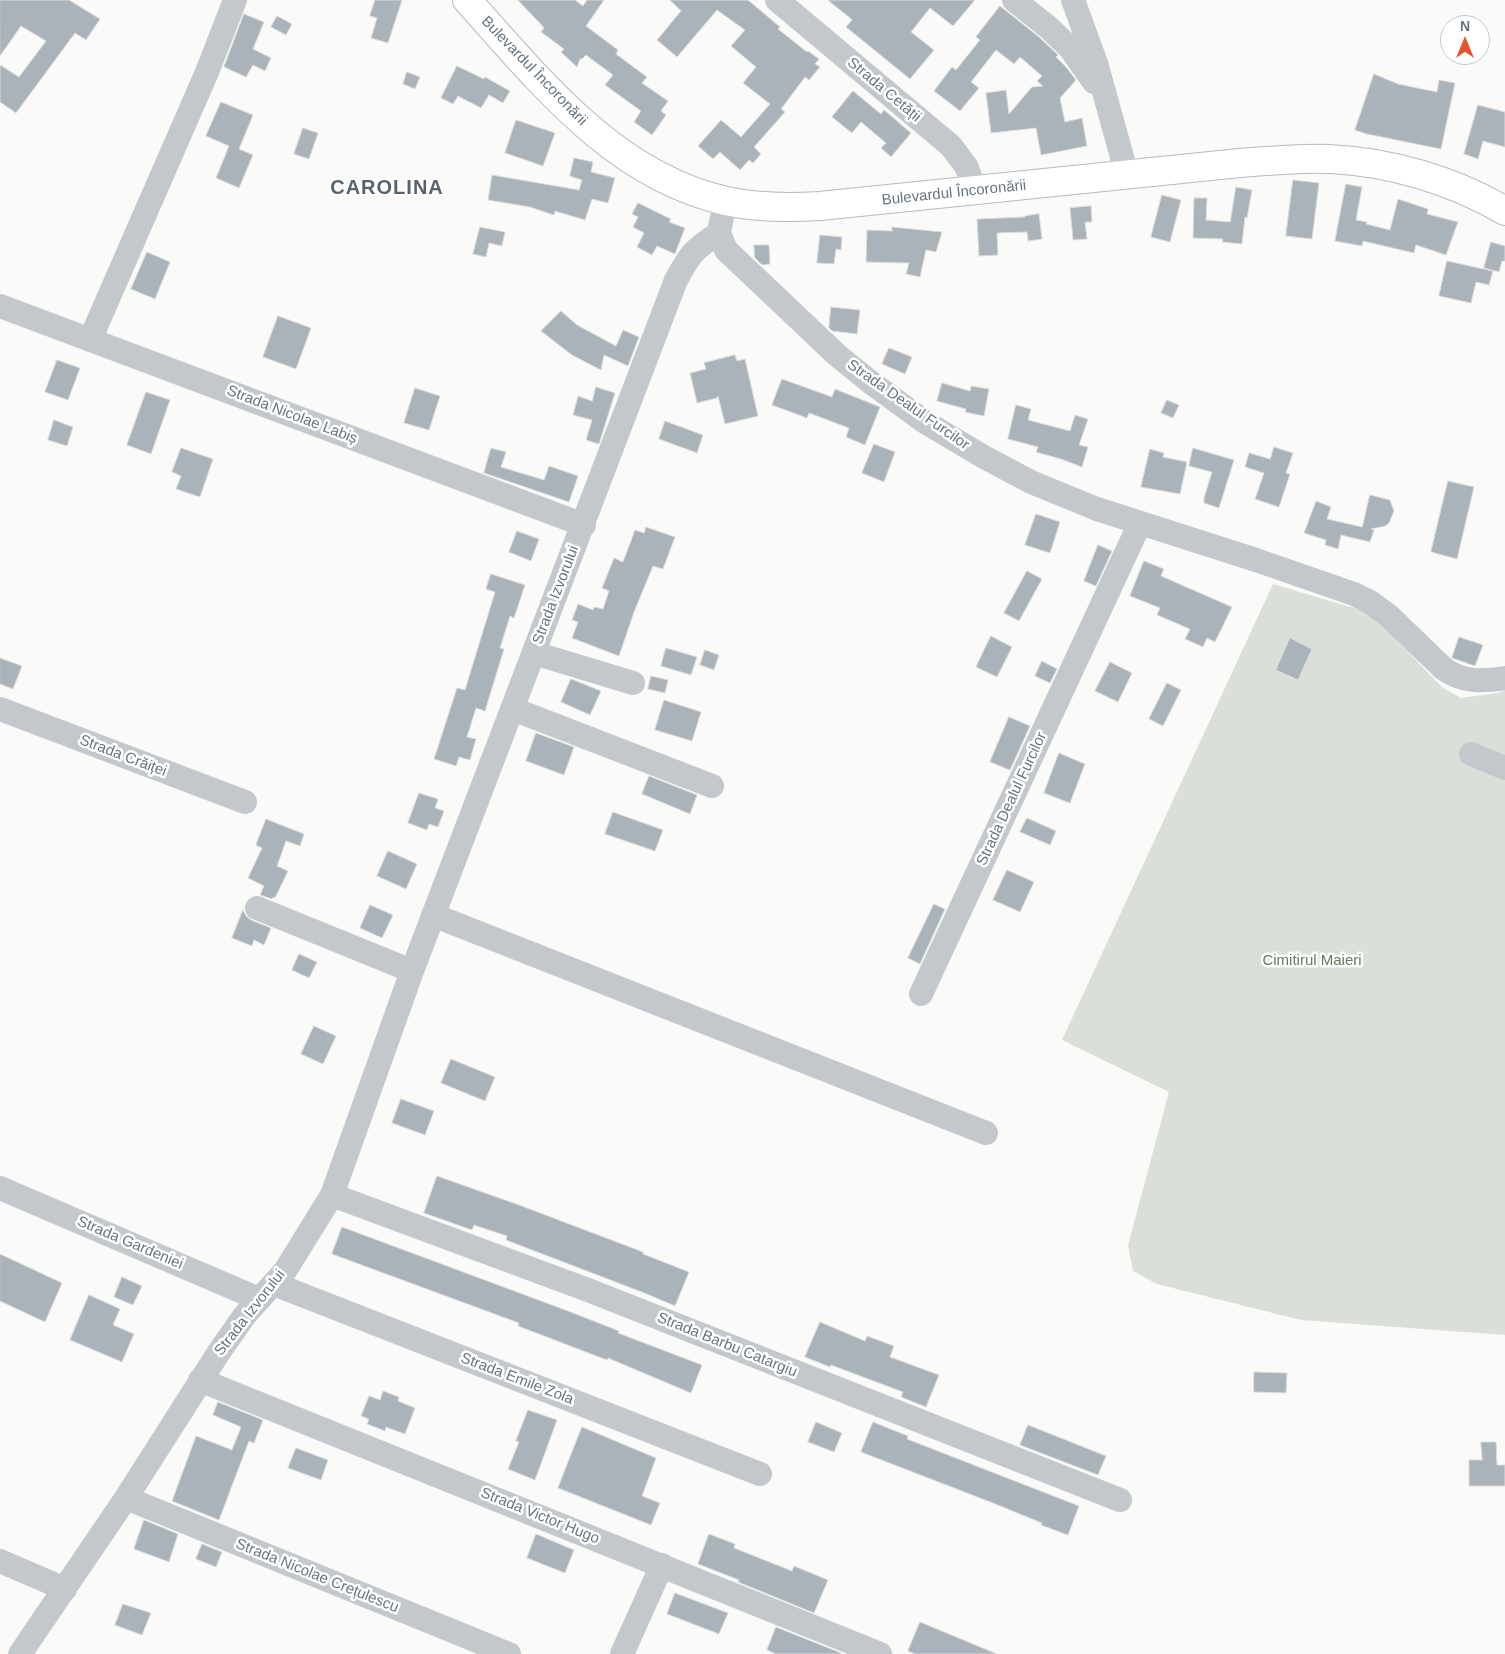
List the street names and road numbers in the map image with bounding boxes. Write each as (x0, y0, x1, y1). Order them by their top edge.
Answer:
street label: Bulevardul Încoronării (477, 13, 591, 129)
street label: Strada Cetății (843, 54, 925, 126)
street label: Bulevardul Încoronării (881, 176, 1027, 210)
street label: Strada Dealul Furcilor (843, 356, 973, 454)
street label: Strada Nicolae Labiș (224, 382, 360, 448)
street label: Strada Izvorului (529, 543, 583, 647)
street label: Strada Dealul Furcilor (973, 729, 1051, 869)
street label: Strada Crăiței (77, 731, 169, 781)
street label: Strada Gardeniei (74, 1213, 186, 1273)
street label: Strada Izvorului (211, 1266, 289, 1360)
street label: Strada Barbu Catargiu (654, 1309, 800, 1381)
street label: Strada Emile Zola (458, 1349, 576, 1409)
street label: Strada Victor Hugo (478, 1484, 602, 1548)
street label: Strada Nicolae Crețulescu (233, 1535, 401, 1617)

